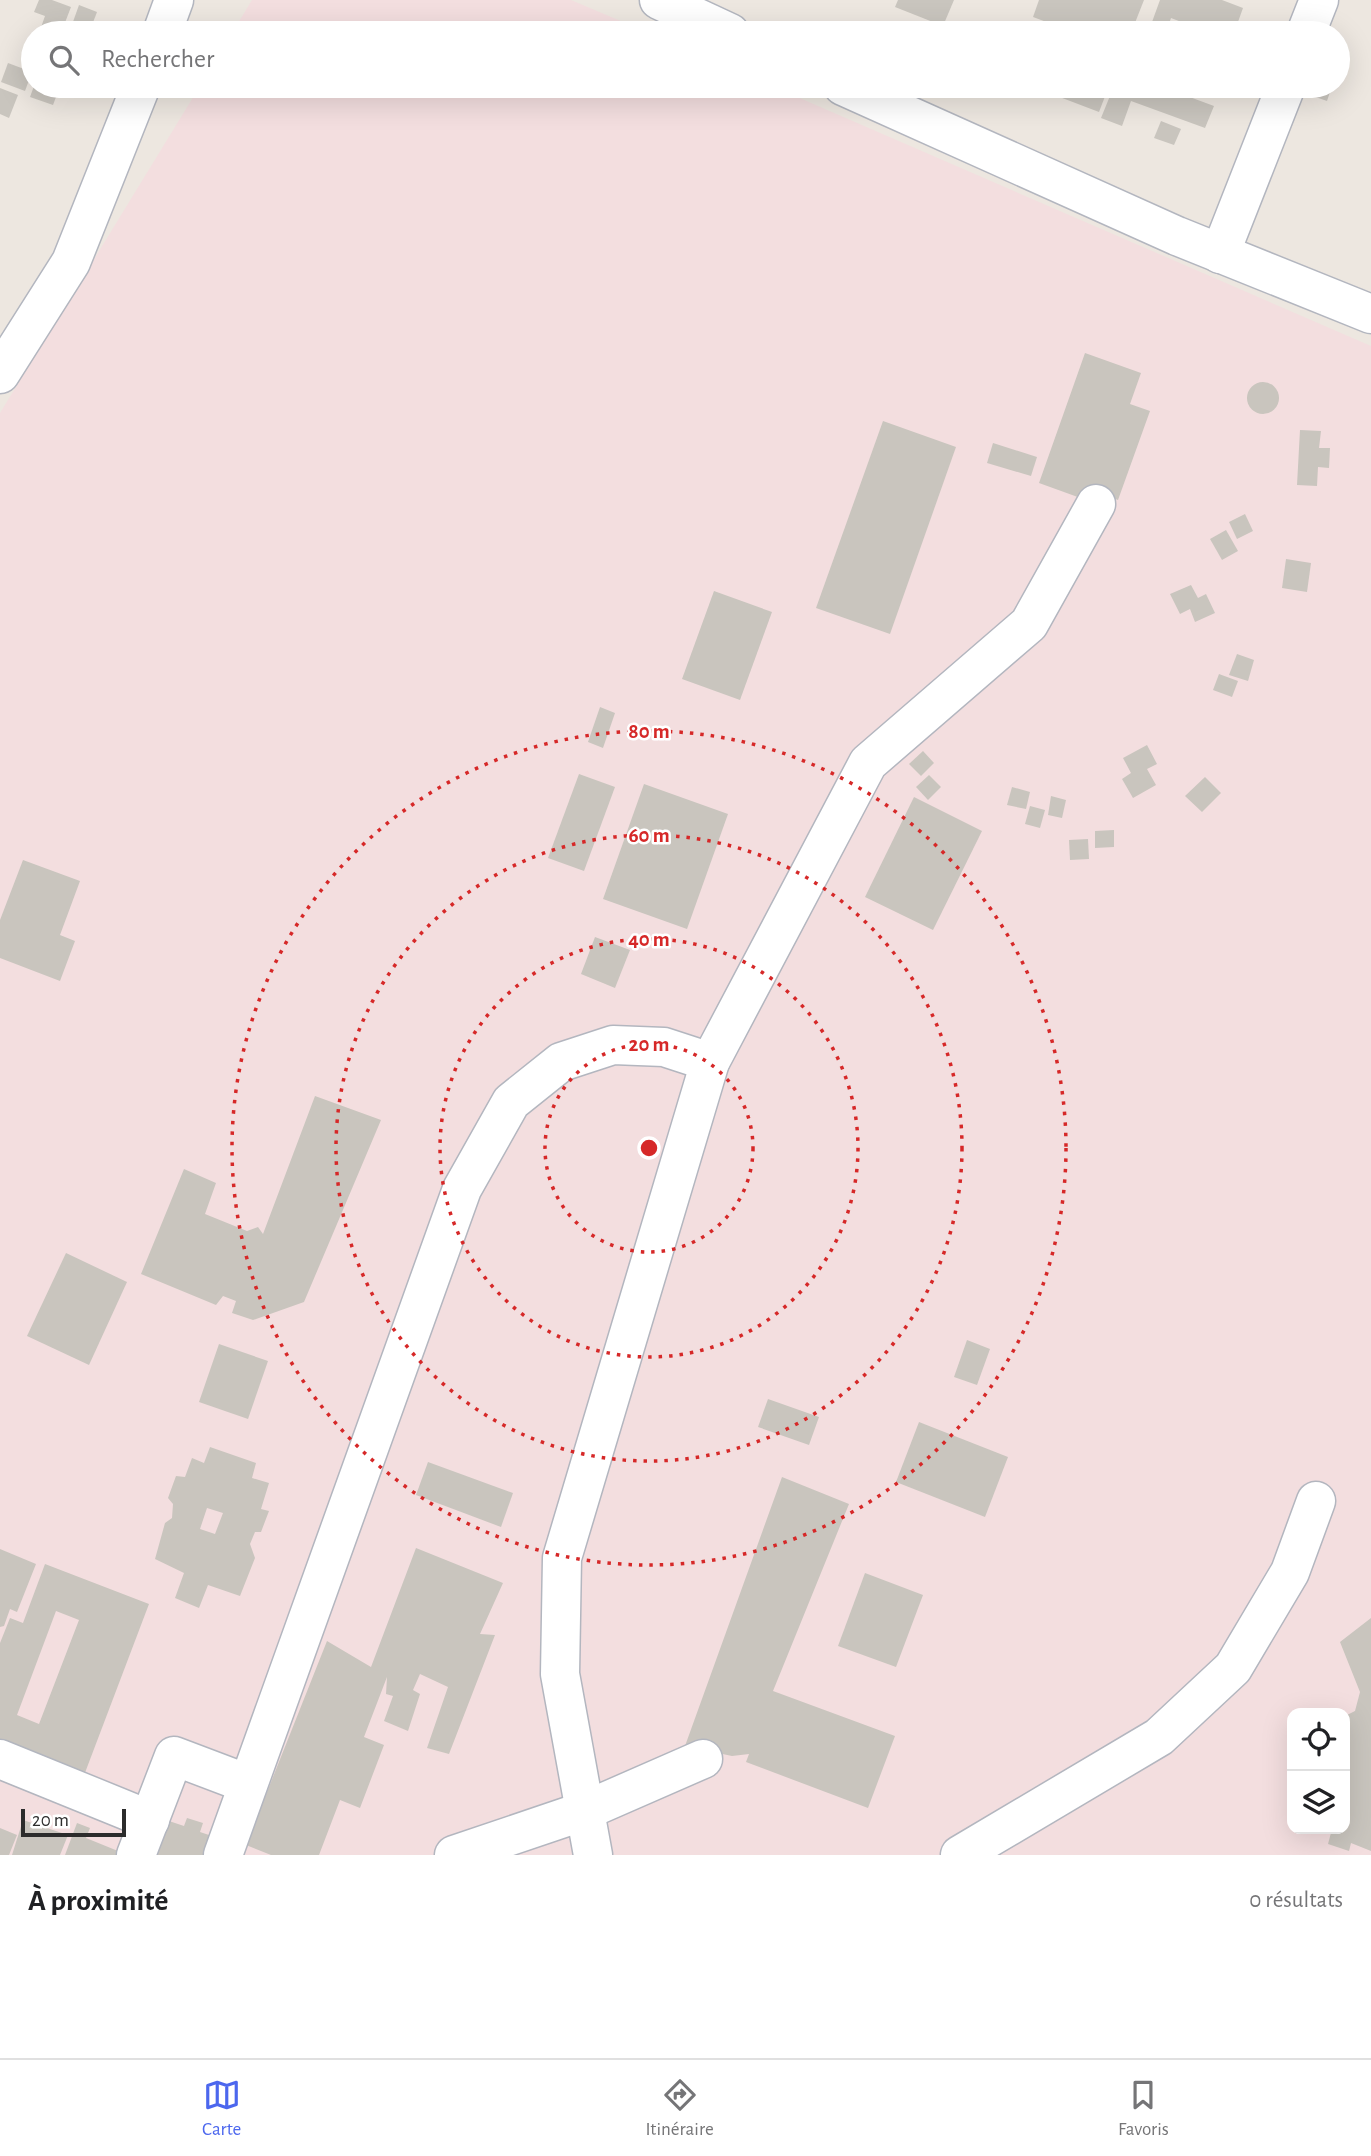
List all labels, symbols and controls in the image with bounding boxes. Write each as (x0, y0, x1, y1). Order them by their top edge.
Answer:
search box (21, 21, 1350, 98)
icon: search (45, 41, 83, 79)
text: Rechercher (101, 46, 214, 72)
text: 80 m (628, 721, 670, 742)
text: 60 m (628, 825, 670, 846)
text: 40 m (628, 929, 670, 950)
text: 20 m (629, 1034, 669, 1055)
centre of rings (637, 1136, 661, 1160)
map controls (1287, 1708, 1350, 1834)
button: locate (1287, 1708, 1350, 1771)
button: layers (1287, 1771, 1350, 1834)
scale bar (21, 1806, 126, 1838)
text: 20 m (32, 1811, 69, 1830)
text: À proximité (28, 1886, 168, 1916)
text: 0 résultats (1249, 1889, 1343, 1912)
tab: Carte (202, 2076, 241, 2141)
tab: Itinéraire (645, 2076, 714, 2141)
tab: Favoris (1118, 2076, 1169, 2141)

